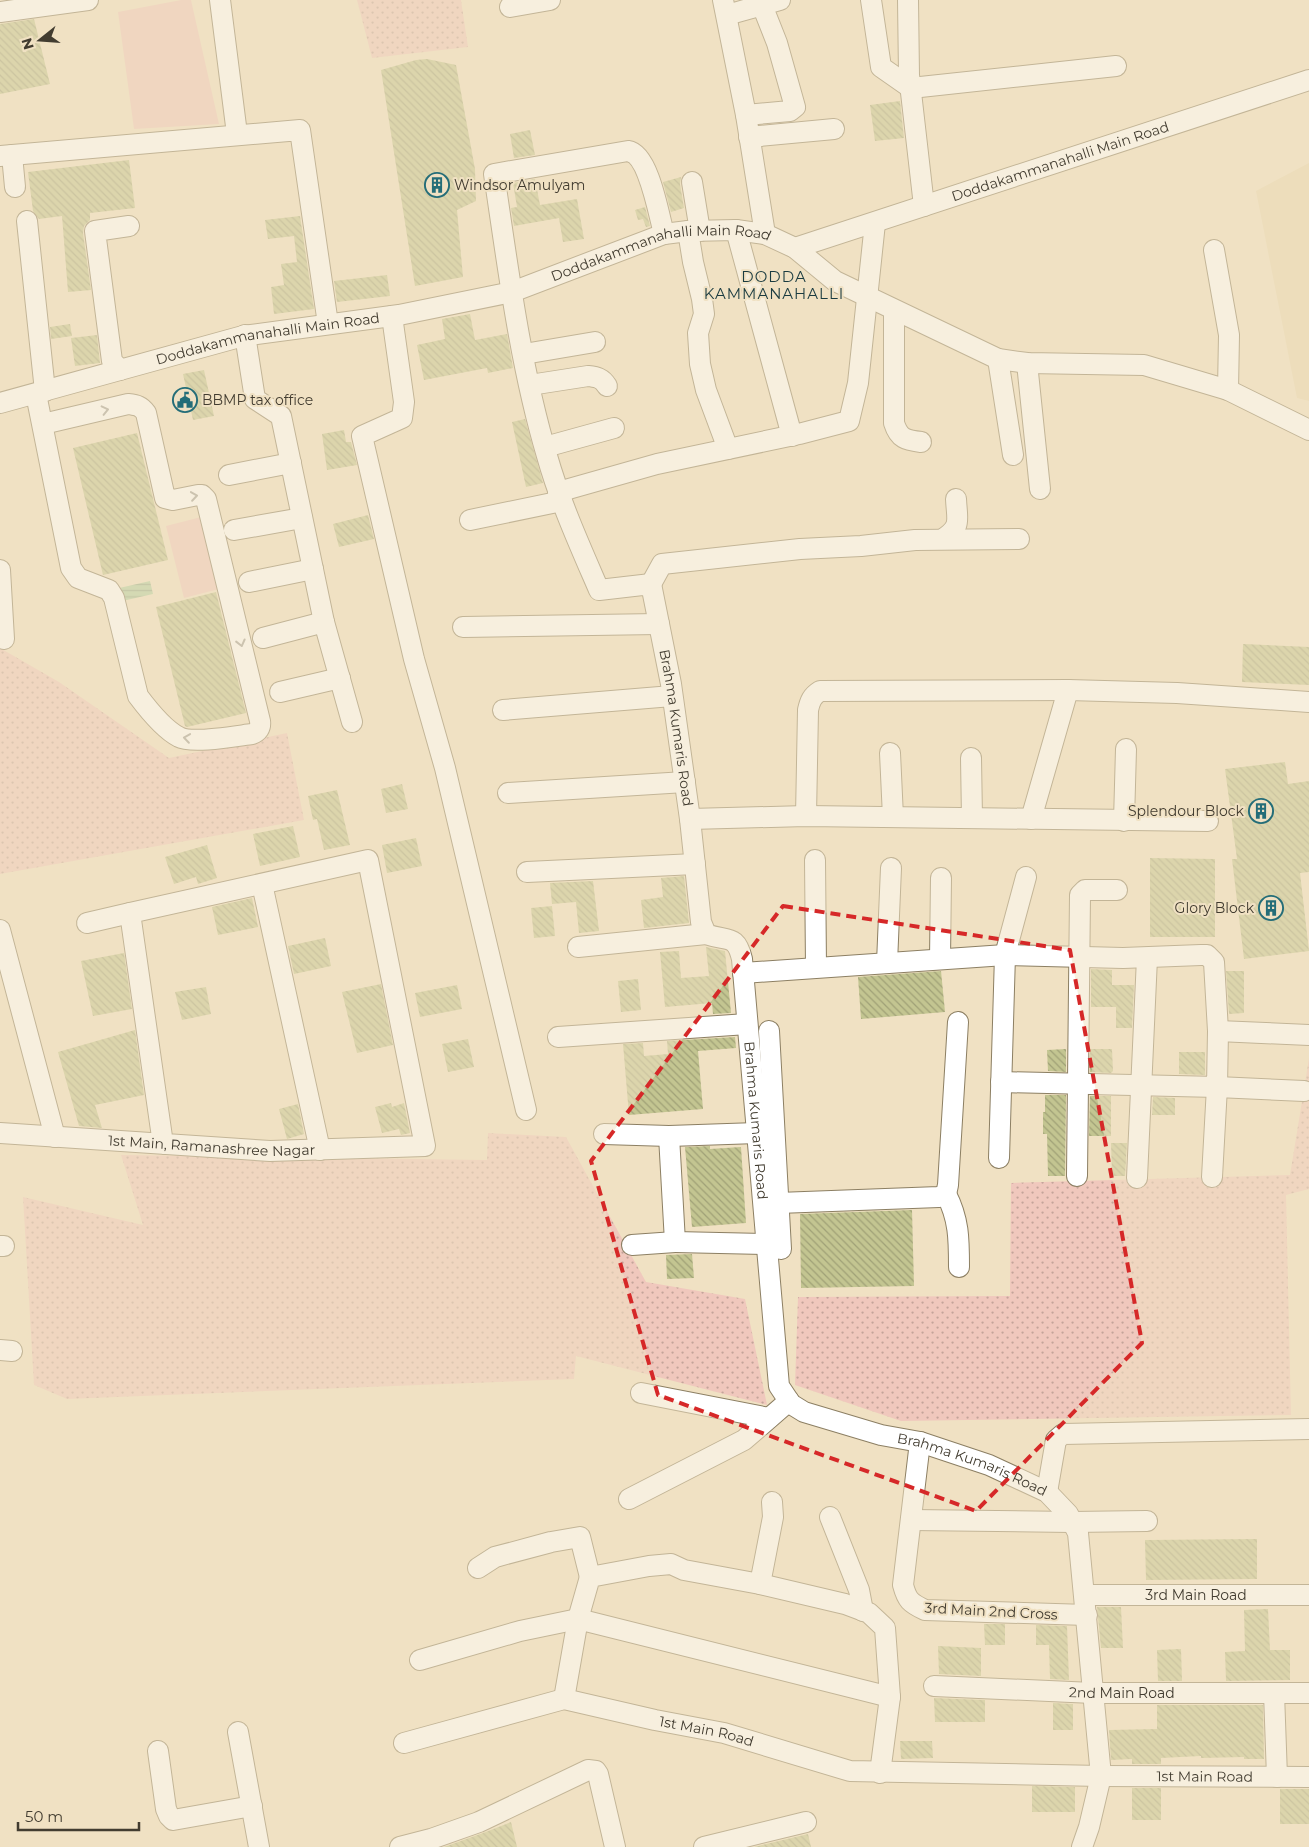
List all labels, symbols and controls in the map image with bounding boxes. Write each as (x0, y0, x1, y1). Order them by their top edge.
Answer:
north arrow (15, 15, 65, 65)
text: N (17, 36, 38, 52)
street label: Doddakammanahalli Main Road (949, 117, 1171, 205)
building icon: Windsor Amulyam (424, 172, 450, 198)
place label: Windsor Amulyam (454, 176, 585, 194)
street label: Doddakammanahalli Main Road (548, 221, 774, 285)
district label: DODDA KAMMANAHALLI (704, 267, 844, 303)
street label: Doddakammanahalli Main Road (154, 309, 381, 369)
public building icon: BBMP tax office (172, 387, 198, 413)
place label: BBMP tax office (202, 391, 313, 409)
one-way arrow (100, 405, 109, 416)
one-way arrow (189, 492, 198, 502)
one-way arrow (235, 639, 246, 648)
street label: Brahma Kumaris Road (655, 648, 697, 808)
one-way arrow (183, 734, 192, 744)
building icon: Splendour Block (1248, 798, 1274, 824)
place label: Splendour Block (1128, 802, 1245, 820)
building icon: Glory Block (1258, 895, 1284, 921)
place label: Glory Block (1175, 899, 1255, 917)
street label: Brahma Kumaris Road (740, 1040, 772, 1200)
street label: 1st Main, Ramanashree Nagar (107, 1131, 316, 1160)
street label: Brahma Kumaris Road (896, 1429, 1050, 1500)
street label: 3rd Main Road (1145, 1586, 1247, 1604)
street label: 3rd Main 2nd Cross (924, 1599, 1058, 1623)
street label: 2nd Main Road (1069, 1683, 1175, 1702)
street label: 1st Main Road (658, 1712, 756, 1750)
street label: 1st Main Road (1157, 1767, 1253, 1786)
scale bar (18, 1800, 139, 1832)
text: 50 m (25, 1807, 63, 1826)

